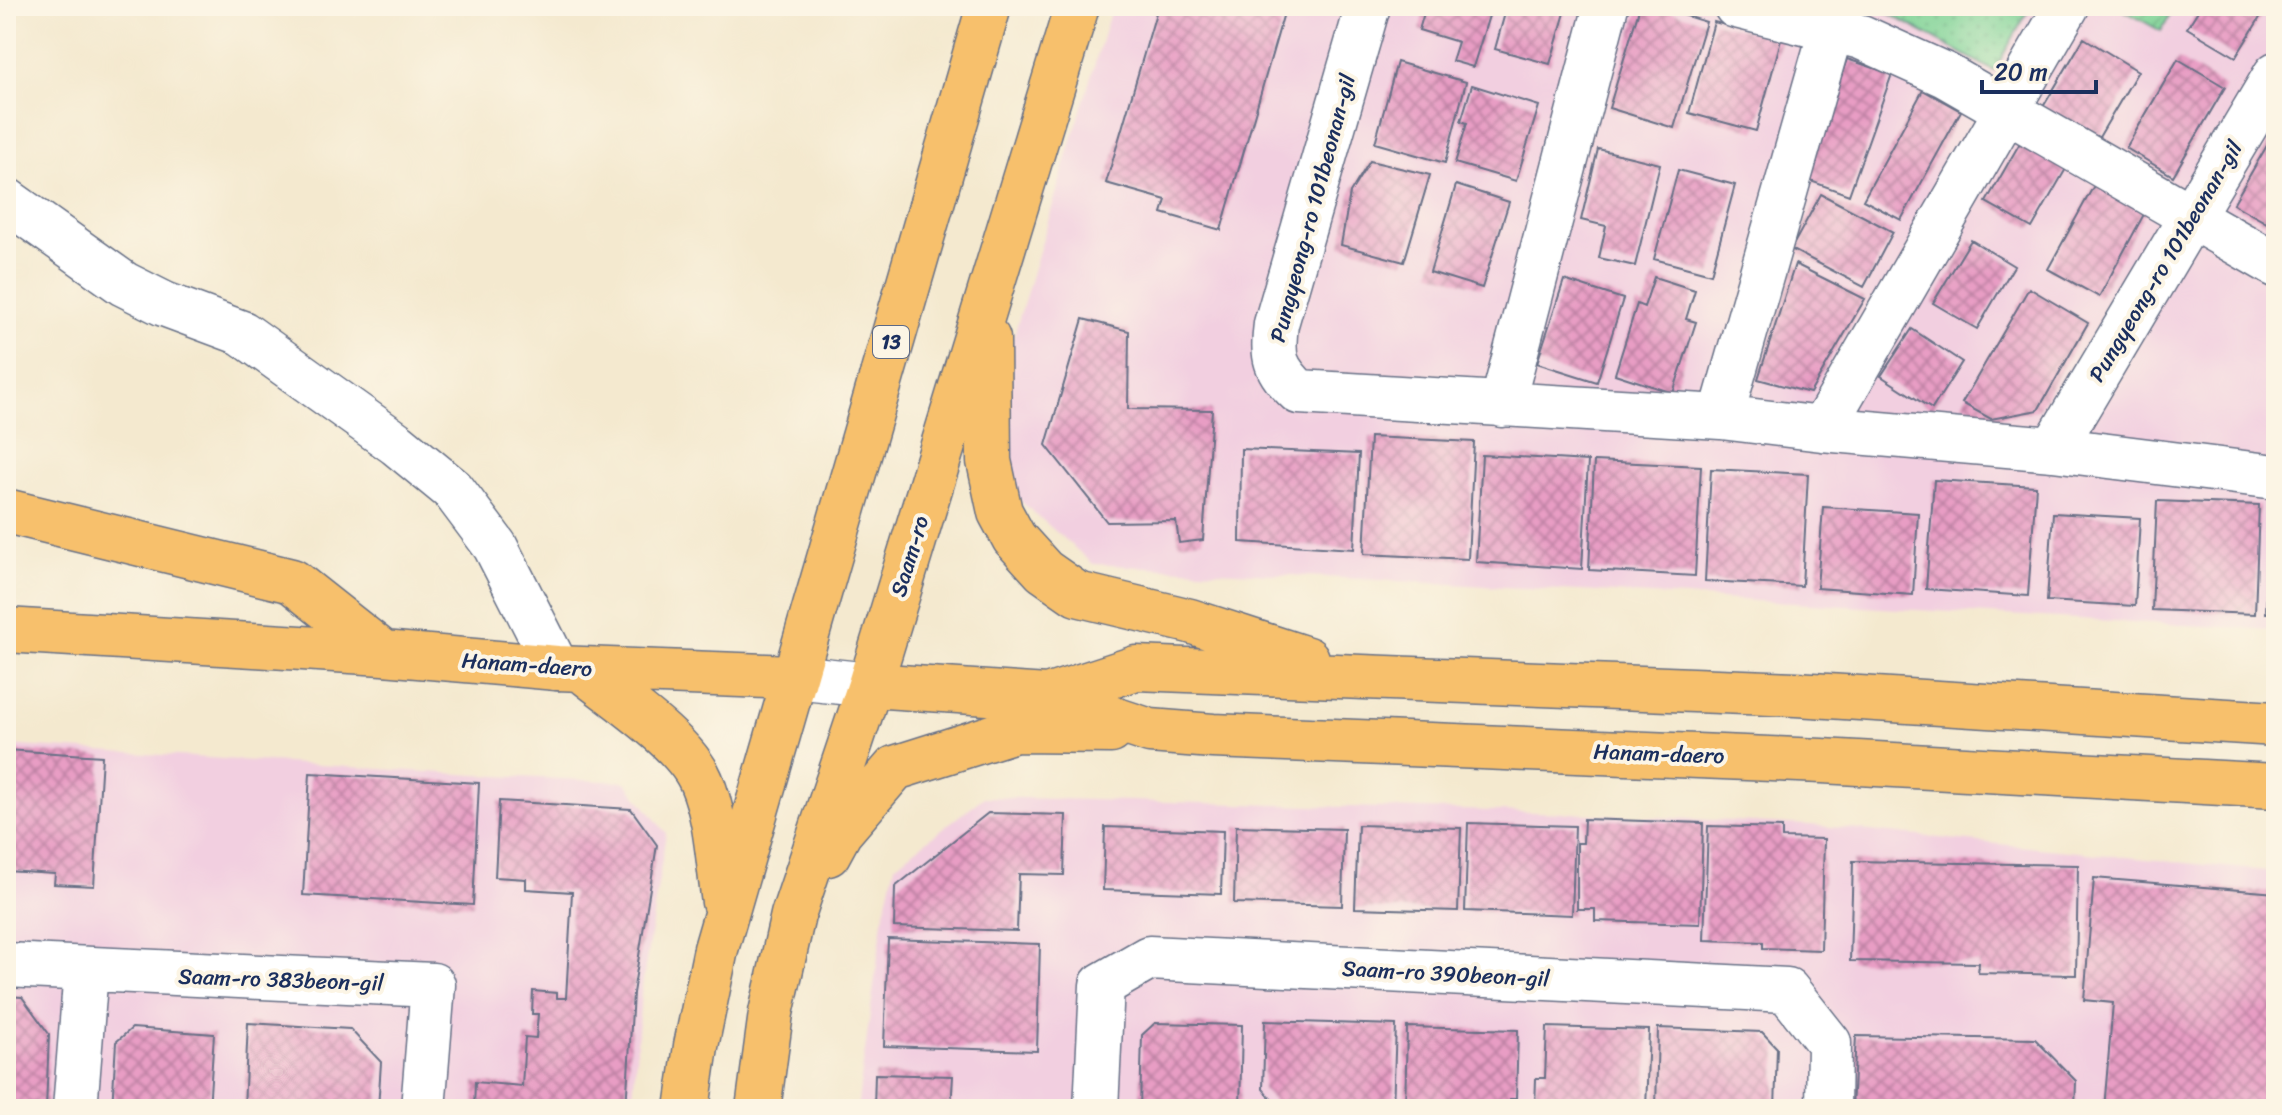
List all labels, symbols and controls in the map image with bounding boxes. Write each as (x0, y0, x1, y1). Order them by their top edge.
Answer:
scale bar (1982, 44, 2096, 94)
text: 20 m (1994, 51, 2048, 93)
street label: Pungyeong-ro 101beonan-gil (1258, 69, 1367, 347)
street label: Pungyeong-ro 101beonan-gil (2078, 132, 2254, 390)
road number: 13 (873, 326, 909, 358)
street label: Saam-ro (879, 511, 940, 601)
street label: Hanam-daero (460, 640, 594, 689)
street label: Hanam-daero (1593, 732, 1725, 775)
street label: Saam-ro 390beon-gil (1341, 949, 1552, 998)
street label: Saam-ro 383beon-gil (177, 956, 385, 1003)

